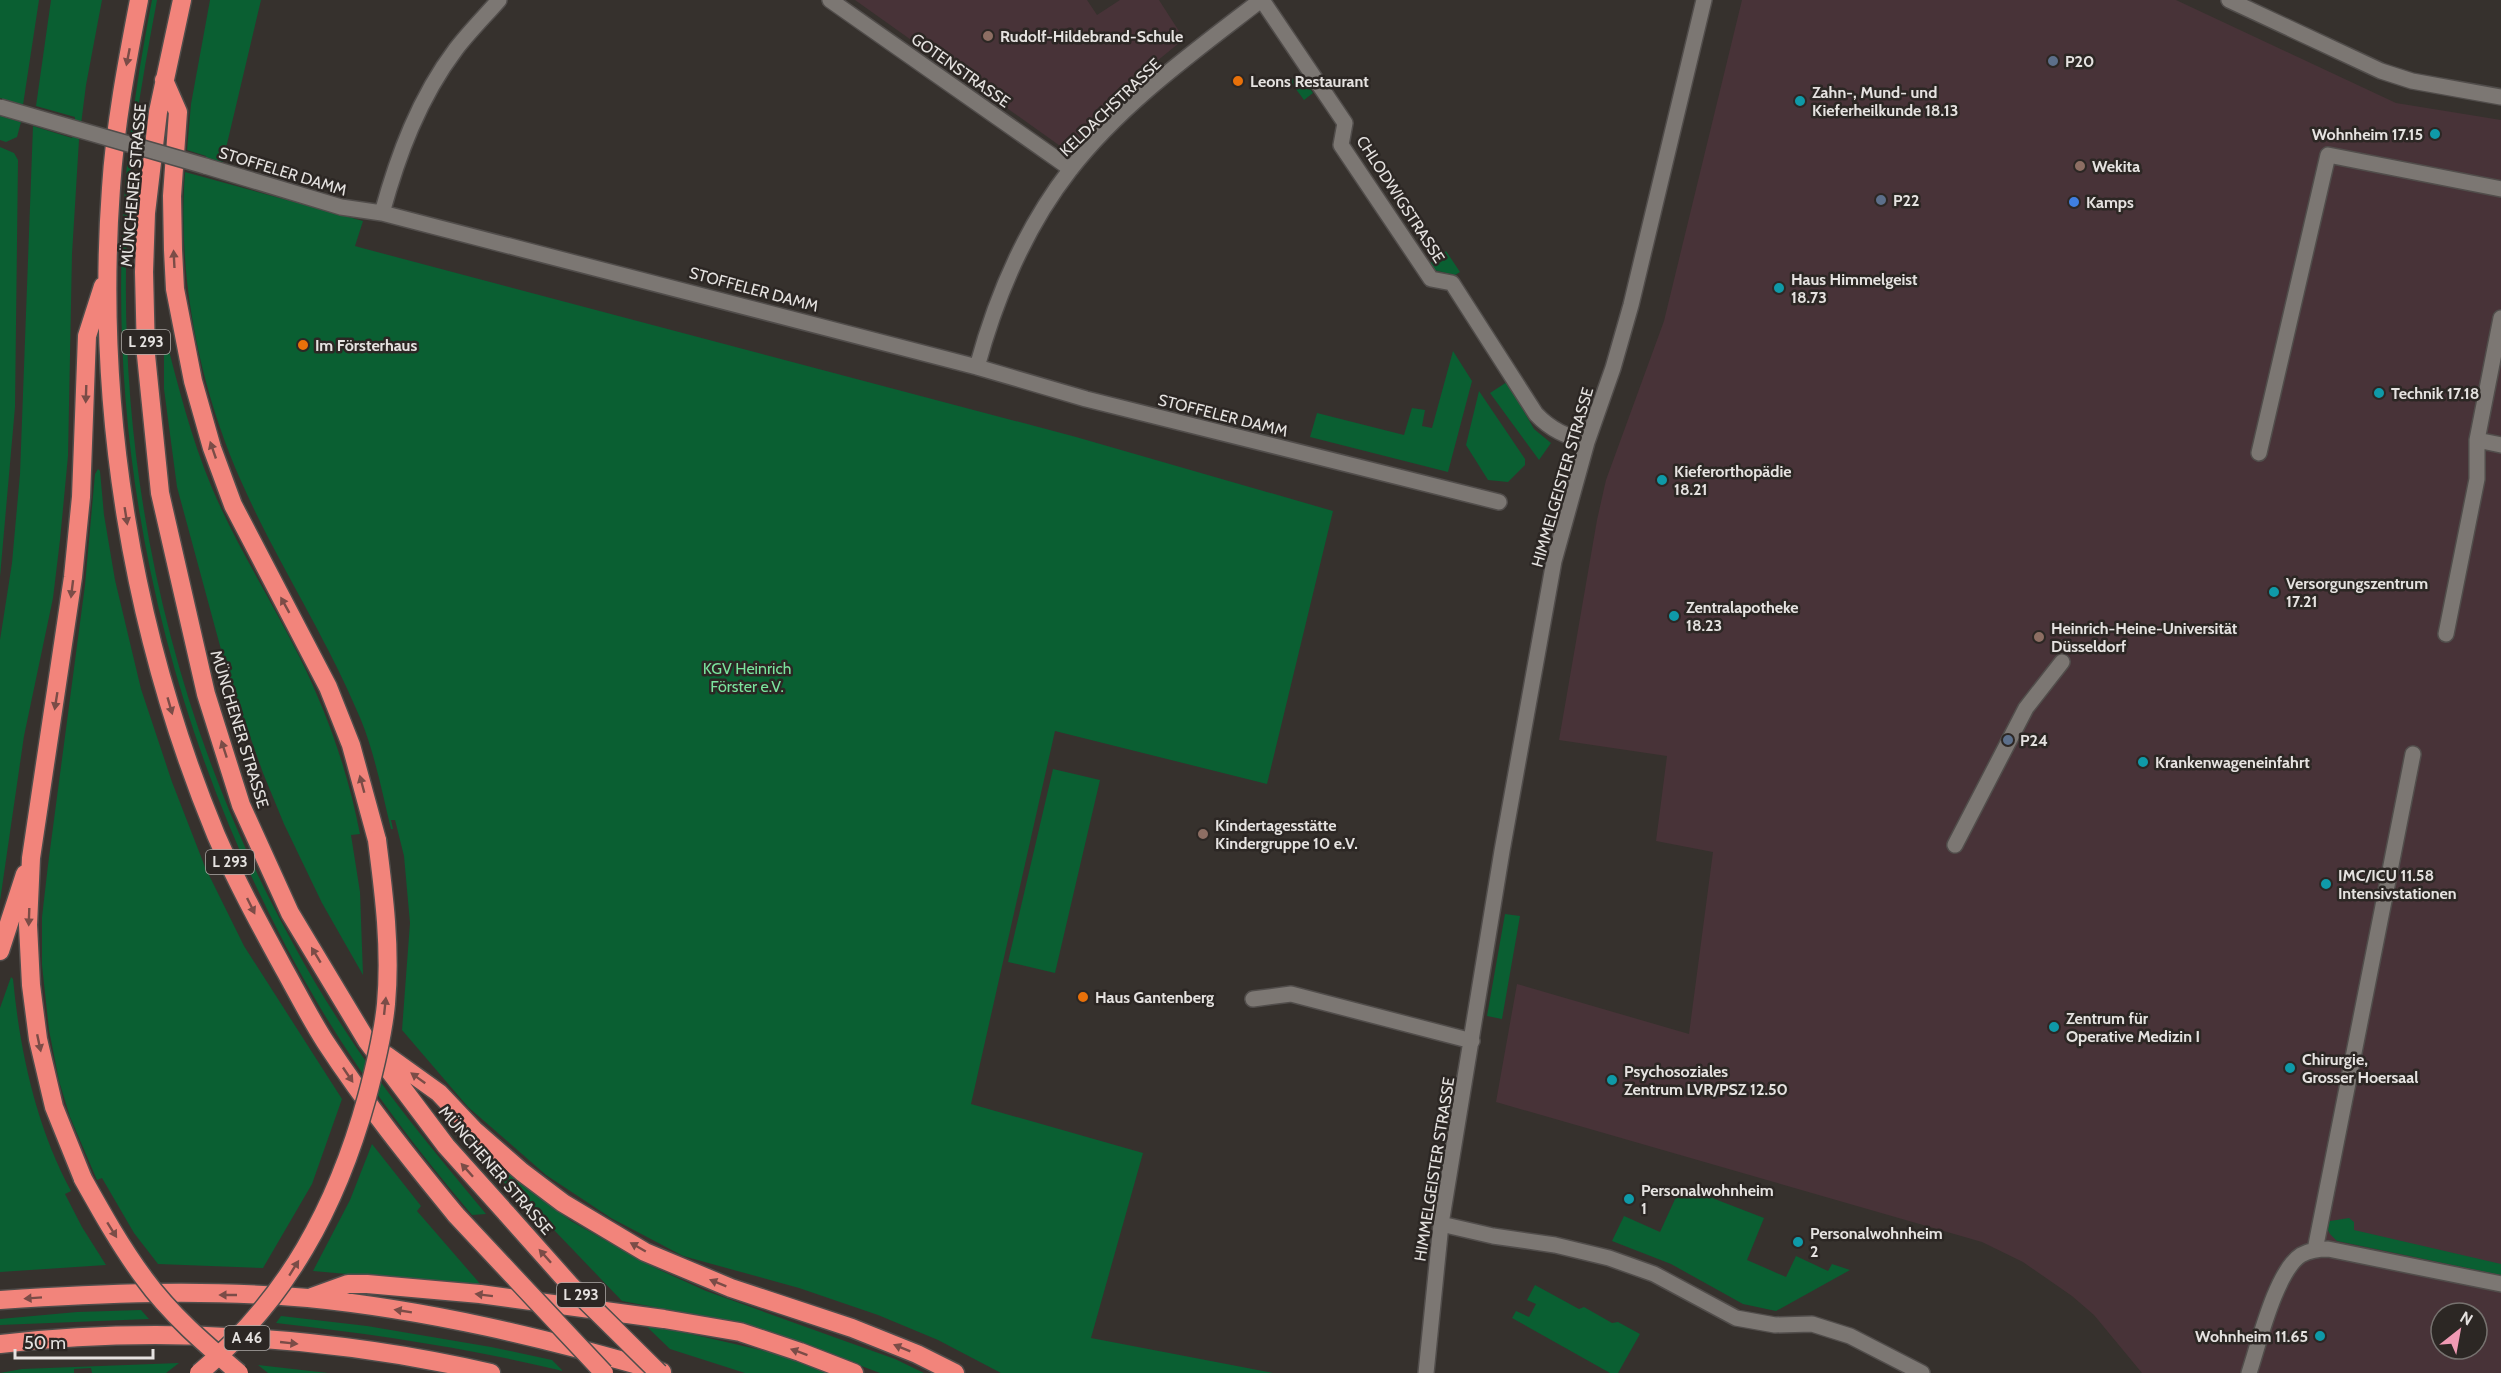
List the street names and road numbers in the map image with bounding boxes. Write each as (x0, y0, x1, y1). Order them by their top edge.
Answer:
street label: GOTENSTRASSE (908, 29, 1014, 112)
street label: KELDACHSTRASSE (1056, 54, 1165, 160)
street label: MÜNCHENER STRASSE (117, 102, 150, 268)
street label: CHLODWIGSTRASSE (1352, 132, 1449, 266)
street label: STOFFELER DAMM (217, 143, 349, 200)
street label: STOFFELER DAMM (687, 263, 820, 316)
road number: L 293 (122, 330, 170, 354)
street label: HIMMELGEISTER STRASSE (1528, 385, 1597, 569)
street label: STOFFELER DAMM (1156, 390, 1290, 441)
street label: MÜNCHENER STRASSE (206, 648, 273, 810)
road number: L 293 (206, 850, 254, 874)
street label: HIMMELGEISTER STRASSE (1411, 1075, 1458, 1263)
street label: MÜNCHENER STRASSE (435, 1102, 557, 1239)
road number: L 293 (557, 1283, 605, 1307)
road number: A 46 (224, 1326, 270, 1350)

